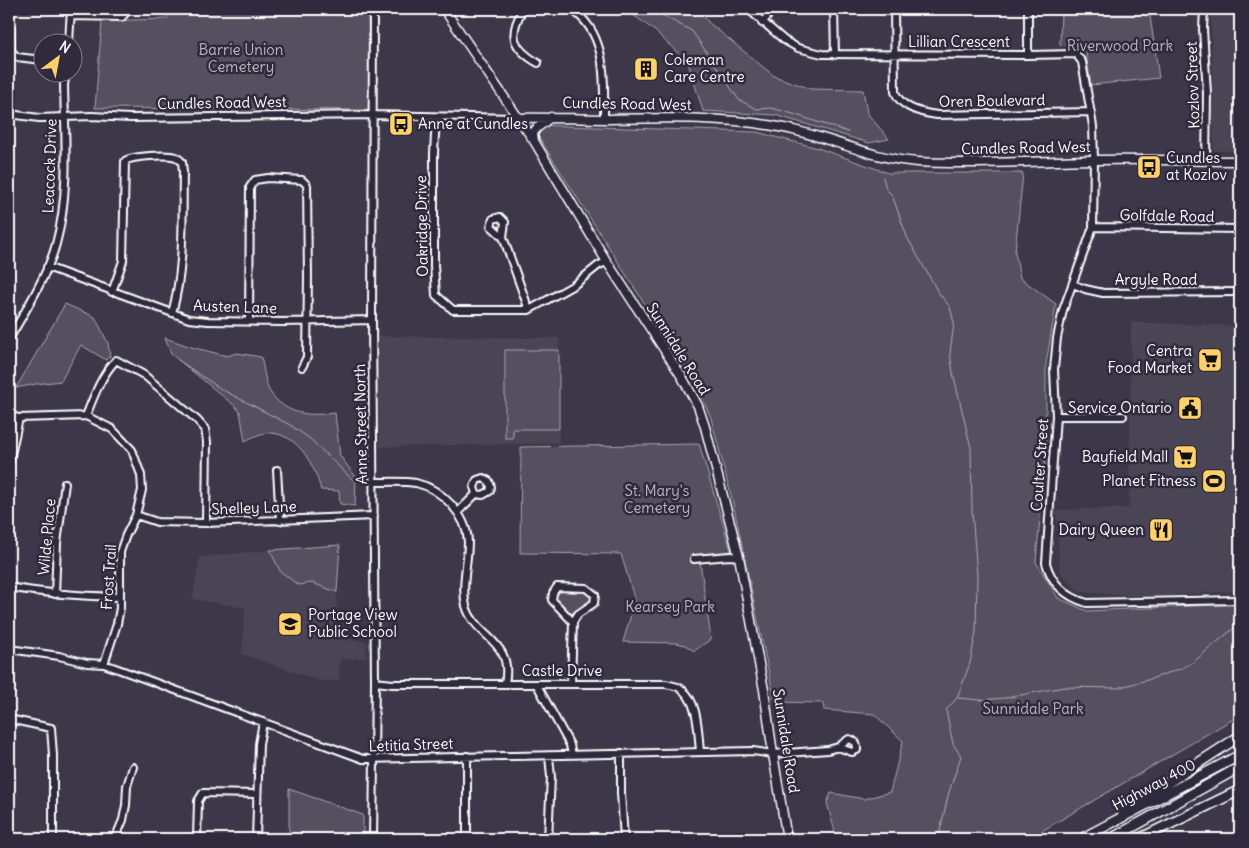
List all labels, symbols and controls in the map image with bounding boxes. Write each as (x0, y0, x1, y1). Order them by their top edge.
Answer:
north arrow (32, 32, 82, 82)
street label: Lillian Crescent (908, 32, 1010, 51)
park label: Riverwood Park (1067, 36, 1174, 55)
text: N (56, 37, 74, 57)
park label: Barrie Union Cemetery (199, 40, 284, 76)
street label: Kozlov Street (1181, 41, 1204, 129)
place label: Coleman Care Centre (664, 50, 745, 86)
building icon: Coleman Care Centre (633, 56, 659, 82)
street label: Oren Boulevard (939, 90, 1046, 111)
street label: Cundles Road West (157, 92, 287, 113)
street label: Cundles Road West (562, 93, 692, 114)
bus stop icon: Anne at Cundles (388, 111, 414, 137)
place label: Anne at Cundles (418, 114, 528, 133)
street label: Leacock Drive (38, 118, 61, 214)
street label: Cundles Road West (961, 137, 1091, 158)
place label: Cundles at Kozlov (1166, 148, 1227, 184)
bus stop icon: Cundles at Kozlov (1136, 154, 1162, 180)
street label: Oakridge Drive (411, 175, 432, 277)
street label: Golfdale Road (1119, 205, 1215, 226)
street label: Argyle Road (1115, 270, 1198, 289)
street label: Austen Lane (193, 296, 277, 317)
street label: Sunnidale Road (642, 299, 715, 399)
place label: Centra Food Market (1108, 341, 1192, 377)
supermarket icon: Centra Food Market (1197, 347, 1223, 373)
street label: Anne Street North (350, 363, 371, 485)
public building icon: Service Ontario (1177, 395, 1203, 421)
place label: Service Ontario (1068, 398, 1172, 417)
street label: Coulter Street (1027, 418, 1052, 512)
supermarket icon: Bayfield Mall (1172, 444, 1198, 470)
place label: Bayfield Mall (1082, 447, 1168, 466)
sports icon: Planet Fitness (1201, 468, 1227, 494)
place label: Planet Fitness (1102, 471, 1196, 490)
park label: St. Mary's Cemetery (624, 481, 690, 517)
street label: Shelley Lane (211, 497, 297, 518)
street label: Wilde Place (34, 498, 59, 576)
restaurant icon: Dairy Queen (1148, 517, 1174, 543)
place label: Dairy Queen (1058, 520, 1144, 539)
street label: Frost Trail (97, 543, 120, 610)
park label: Kearsey Park (625, 597, 715, 616)
place label: Portage View Public School (308, 605, 398, 641)
school or university icon: Portage View Public School (277, 611, 303, 637)
street label: Castle Drive (522, 661, 602, 680)
street label: Sunnidale Road (769, 687, 804, 795)
park label: Sunnidale Park (982, 699, 1084, 718)
street label: Letitia Street (368, 734, 454, 755)
street label: Highway 400 (1109, 755, 1199, 815)

